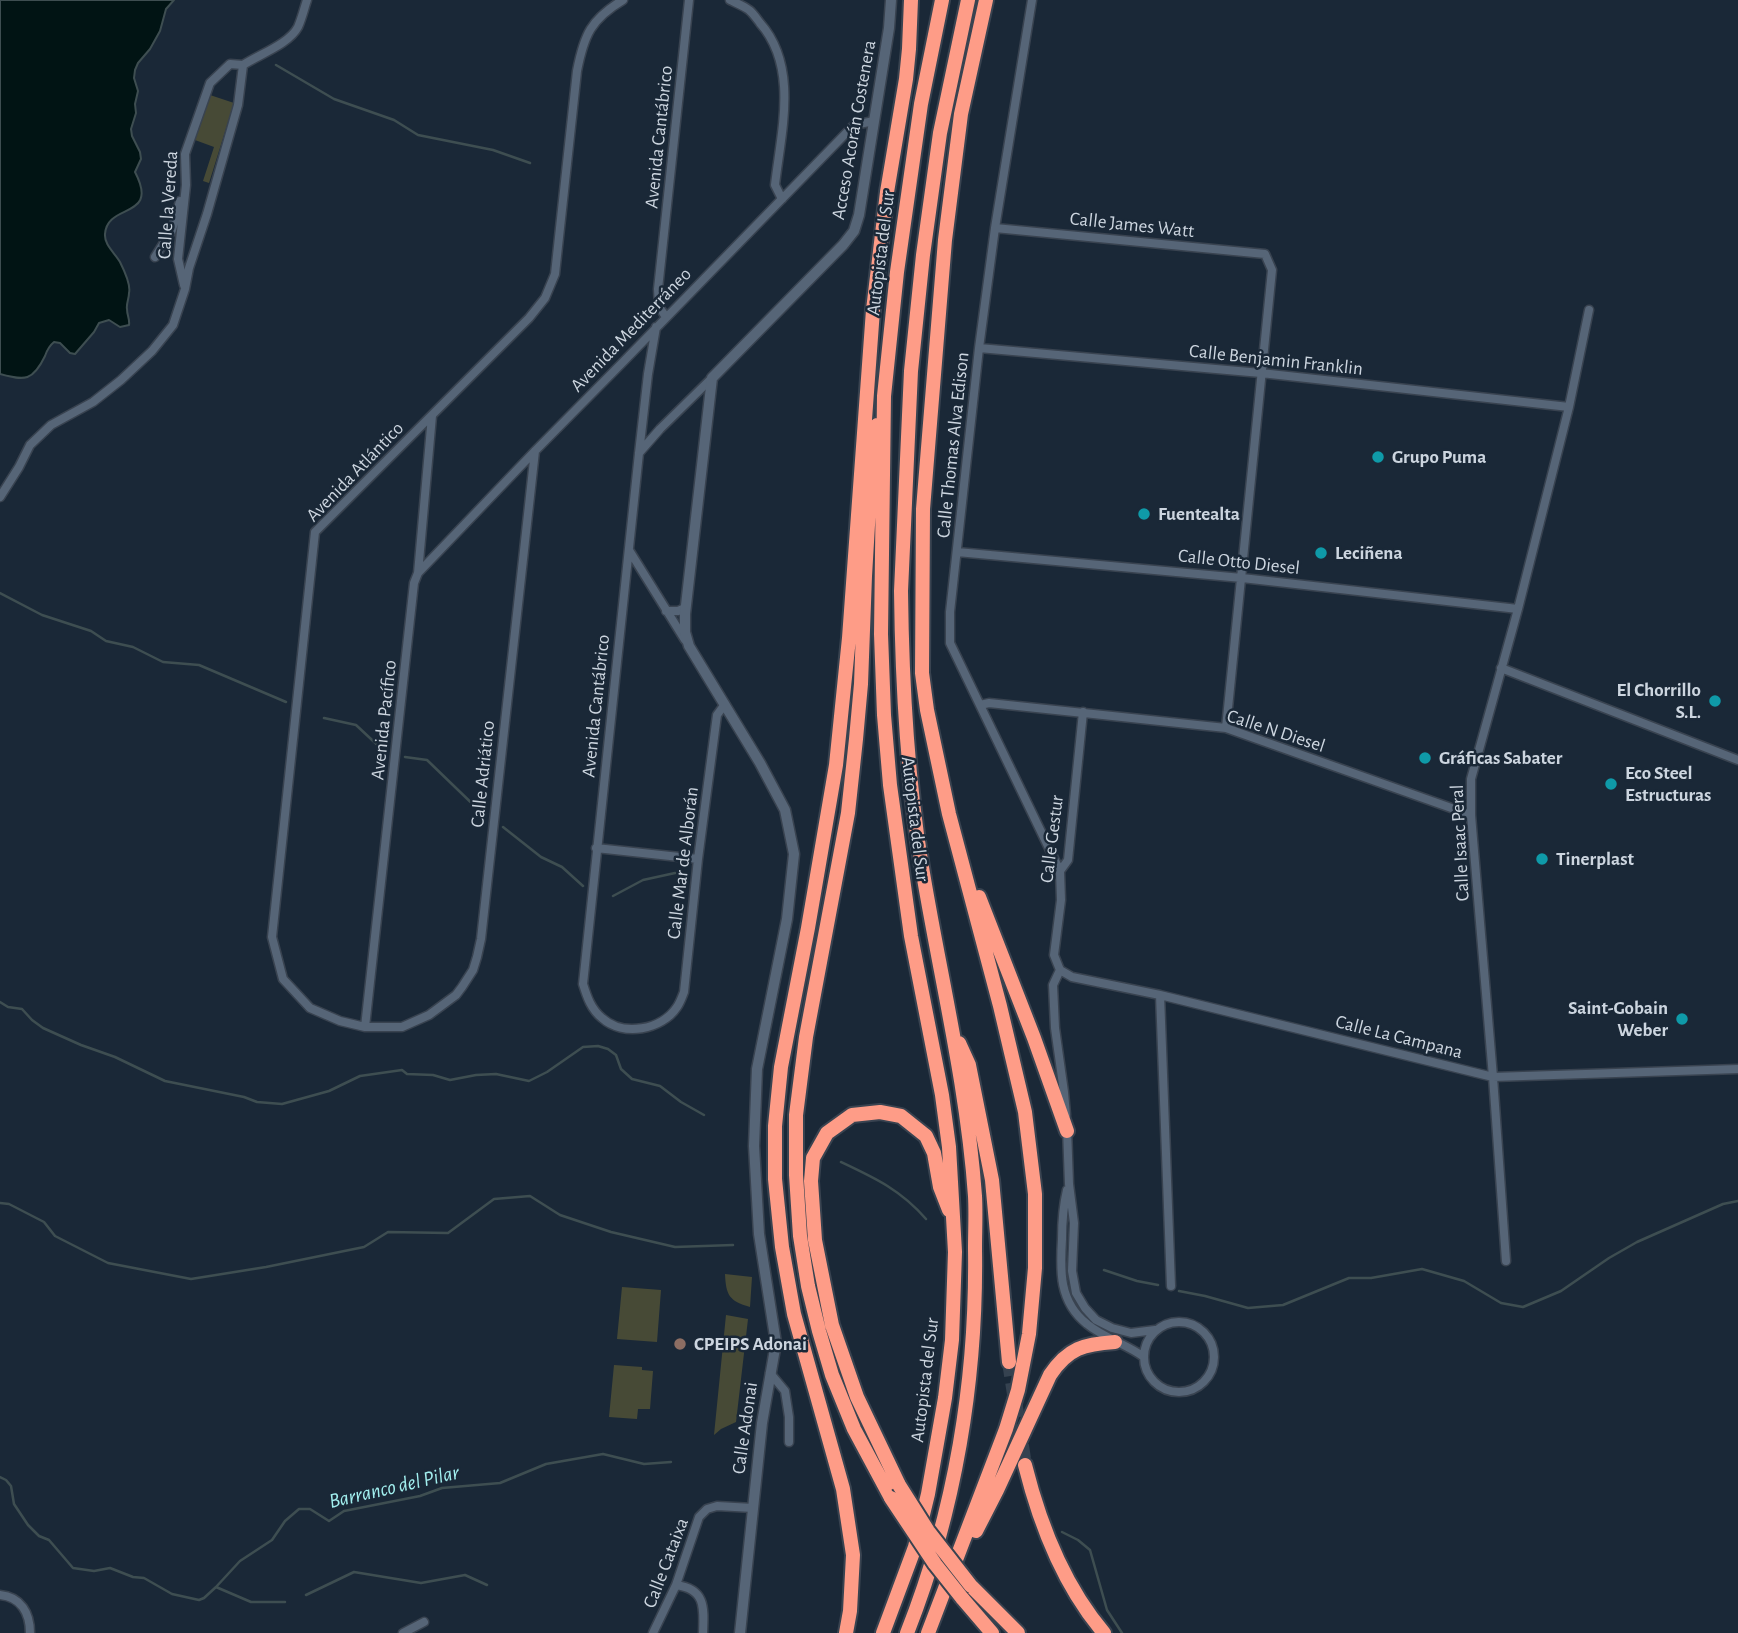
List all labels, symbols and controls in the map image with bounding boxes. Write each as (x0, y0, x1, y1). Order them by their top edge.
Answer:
street label: Acceso Acorán Costenera (827, 39, 881, 221)
street label: Avenida Cantábrico (640, 65, 678, 209)
street label: Calle la Vereda (153, 150, 183, 260)
street label: Autopista del Sur (862, 189, 900, 317)
street label: Calle James Watt (1069, 207, 1195, 243)
street label: Avenida Mediterráneo (566, 263, 696, 397)
street label: Calle Benjamin Franklin (1188, 340, 1364, 380)
street label: Calle Thomas Alva Edison (932, 351, 974, 539)
street label: Avenida Atlántico (302, 417, 408, 527)
place label: Grupo Puma (1392, 446, 1486, 468)
marker: Grupo Puma (1370, 449, 1386, 465)
place label: Fuentealta (1158, 503, 1240, 525)
marker: Fuentealta (1136, 506, 1152, 522)
place label: Leciñena (1335, 542, 1403, 564)
street label: Calle Otto Diesel (1177, 544, 1301, 580)
marker: Leciñena (1313, 545, 1329, 561)
street label: Avenida Cantábrico (577, 634, 615, 778)
street label: Avenida Pacífico (366, 659, 402, 781)
place label: El Chorrillo S.L. (1616, 679, 1701, 723)
marker: El Chorrillo S.L. (1707, 693, 1723, 709)
street label: Calle N Diesel (1224, 704, 1328, 758)
street label: Calle Adriático (466, 719, 500, 829)
place label: Gráficas Sabater (1439, 747, 1562, 769)
marker: Gráficas Sabater (1417, 750, 1433, 766)
street label: Autopista del Sur (896, 755, 934, 883)
place label: Eco Steel Estructuras (1625, 762, 1711, 806)
marker: Eco Steel Estructuras (1603, 776, 1619, 792)
street label: Calle Isaac Peral (1446, 784, 1474, 902)
street label: Calle Mar de Alborán (662, 786, 704, 940)
street label: Calle Gestur (1035, 794, 1069, 884)
place label: Tinerplast (1556, 848, 1634, 870)
marker: Tinerplast (1534, 851, 1550, 867)
place label: Saint-Gobain Weber (1568, 997, 1668, 1041)
street label: Calle La Campana (1333, 1010, 1465, 1064)
marker: Saint-Gobain Weber (1674, 1011, 1690, 1027)
street label: Autopista del Sur (906, 1316, 944, 1444)
place label: CPEIPS Adonai (694, 1333, 807, 1355)
marker: CPEIPS Adonai (672, 1336, 688, 1352)
street label: Calle Adonai (727, 1380, 763, 1476)
water label: Barranco del Pilar (326, 1460, 462, 1514)
street label: Calle Cataixa (638, 1515, 694, 1611)

